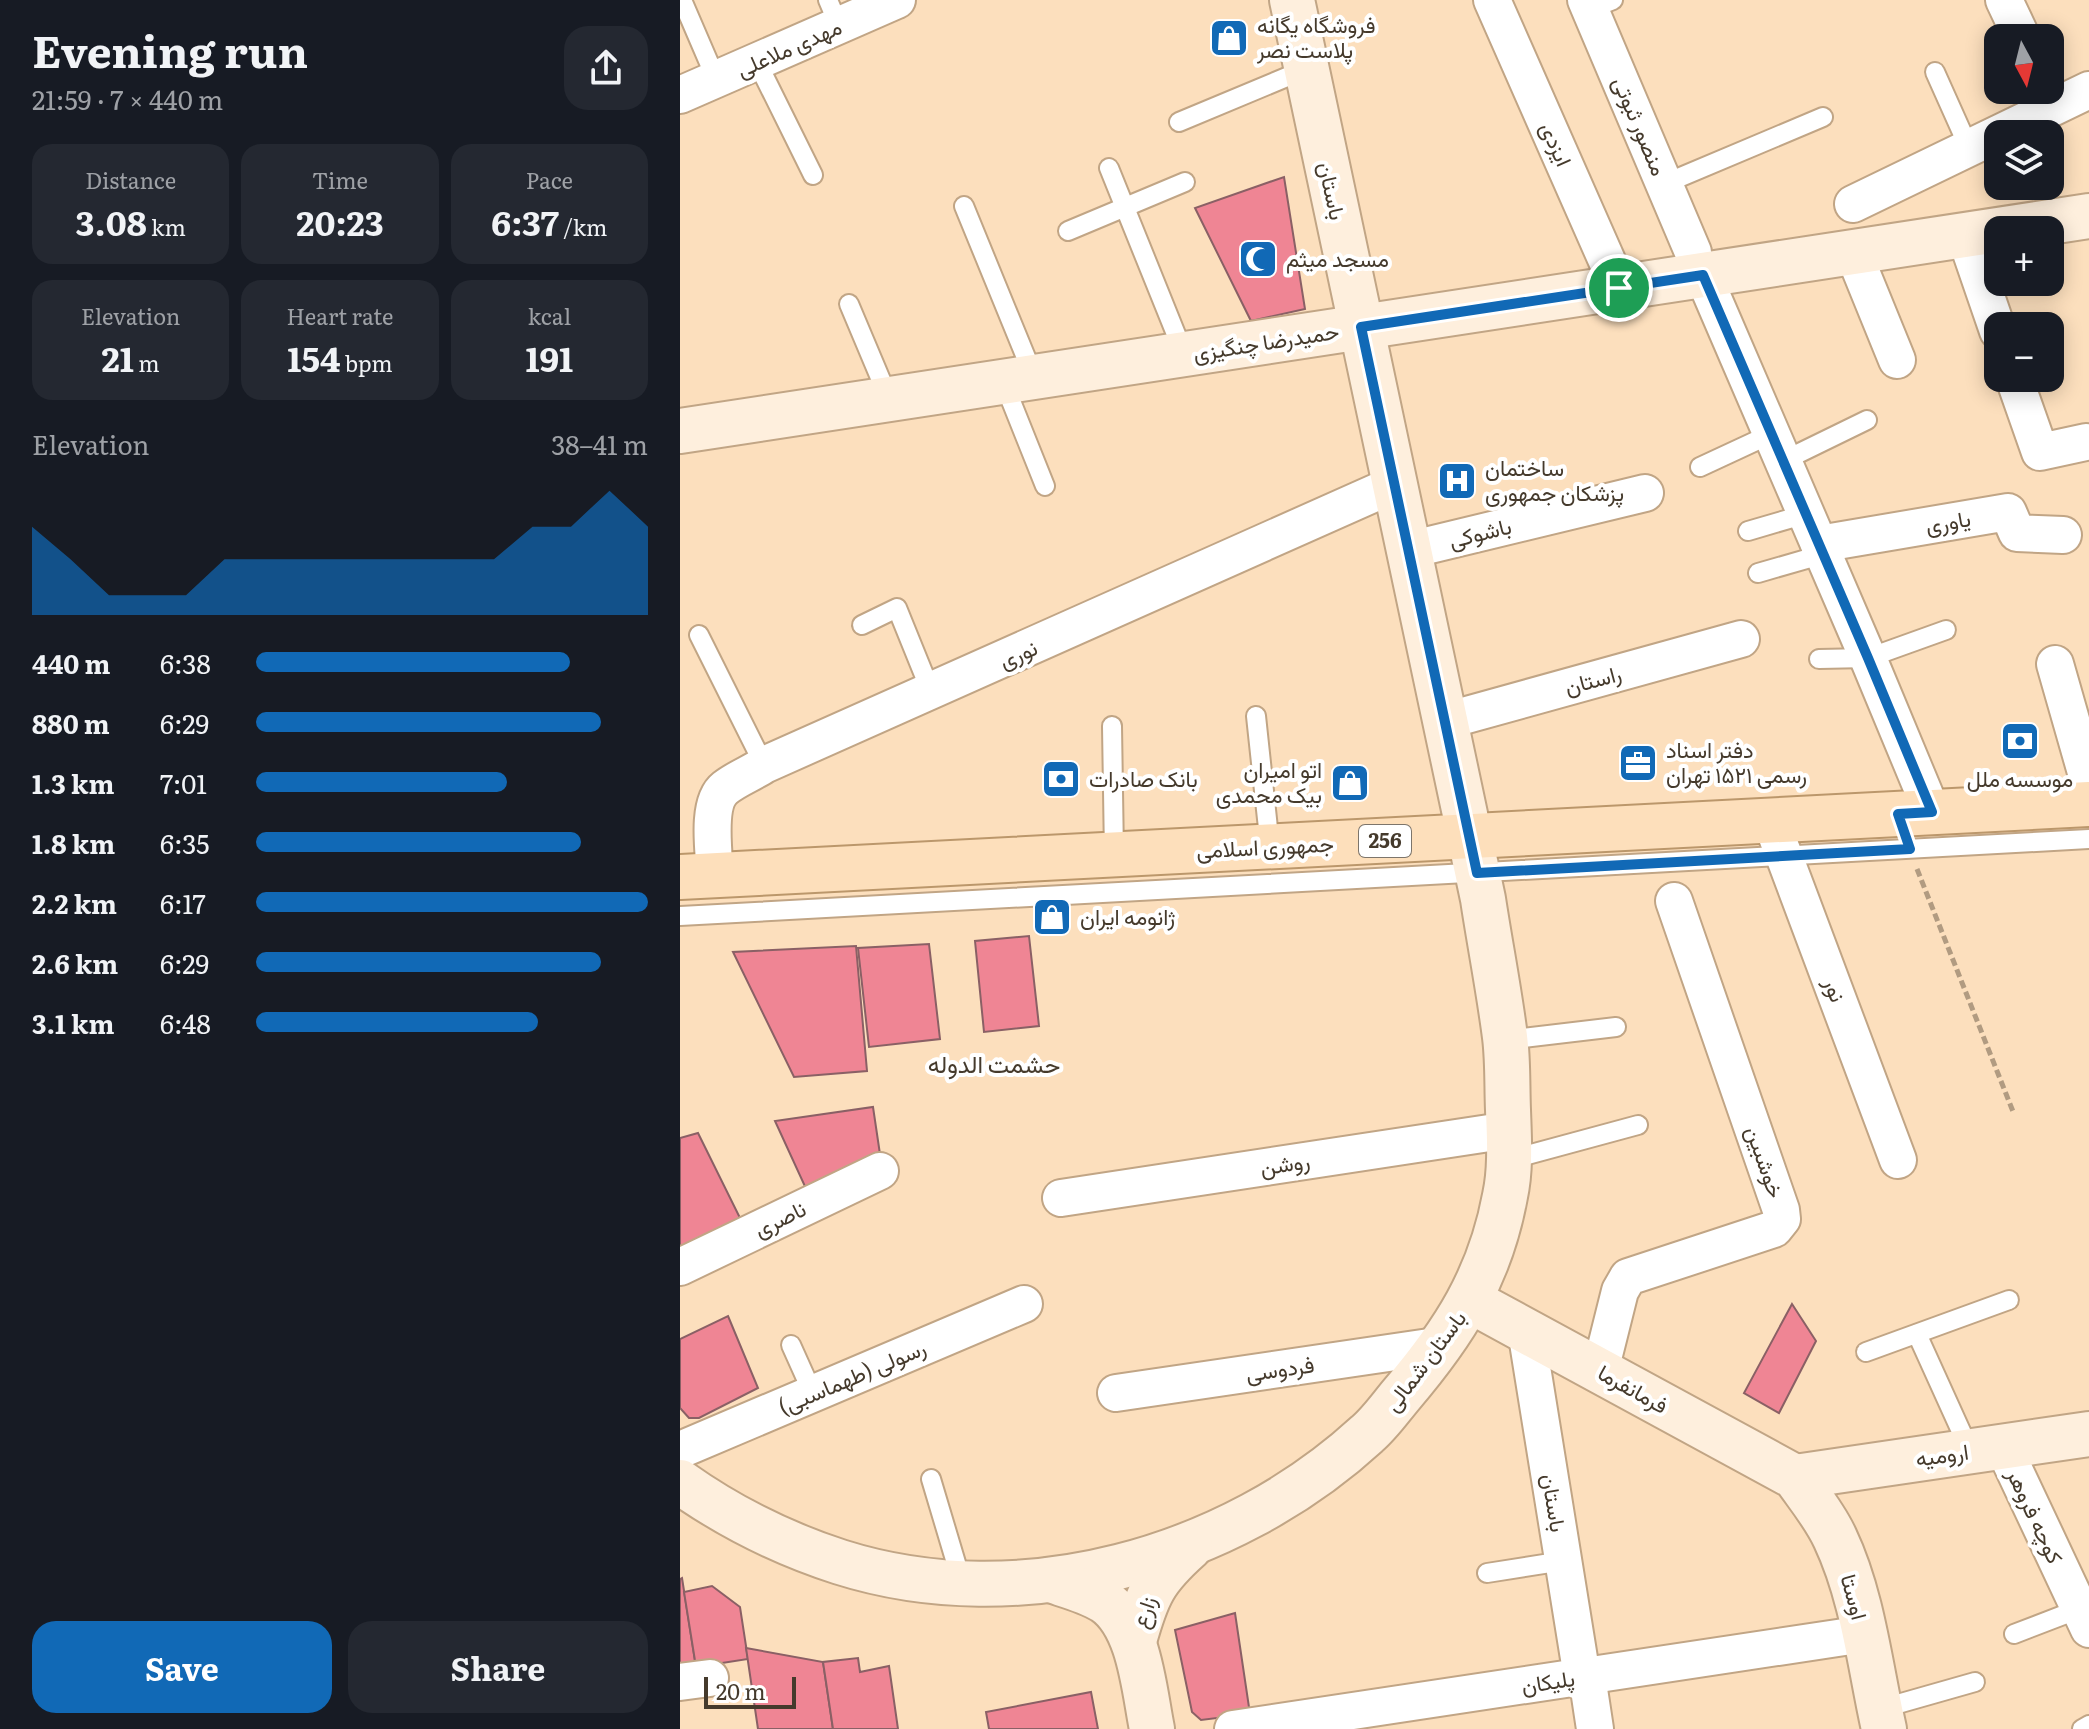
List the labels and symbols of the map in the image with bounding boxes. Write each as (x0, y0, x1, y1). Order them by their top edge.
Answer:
place label: فروشگاه یگانه پلاست نصر (1256, 7, 1376, 65)
street label: مهدی ملاعلی (730, 9, 846, 84)
shop icon: فروشگاه یگانه پلاست نصر (1208, 17, 1250, 59)
north arrow (1984, 24, 2064, 104)
street label: منصور ثبوتی (1606, 71, 1677, 180)
street label: ایزدی (1533, 116, 1582, 171)
street label: باستان (1311, 159, 1356, 223)
mosque icon: مسجد میثم (1237, 238, 1279, 280)
place label: مسجد میثم (1286, 241, 1389, 274)
pin (1585, 254, 1653, 322)
street label: حمیدرضا چنگیزی (1190, 313, 1341, 368)
place label: ساختمان پزشکان جمهوری (1485, 450, 1624, 508)
hospital icon: ساختمان پزشکان جمهوری (1436, 460, 1478, 502)
street label: یاوری (1922, 500, 1973, 541)
street label: باشوکی (1445, 508, 1514, 555)
street label: نوری (993, 630, 1042, 676)
street label: راستان (1561, 655, 1625, 702)
bank icon: موسسه ملل (1999, 720, 2041, 762)
place label: دفتر اسناد رسمی ۱۵۲۱ تهران (1666, 732, 1807, 790)
office icon: دفتر اسناد رسمی ۱۵۲۱ تهران (1617, 742, 1659, 784)
place label: اتو امیران بیک محمدی (1216, 752, 1322, 810)
bank icon: بانک صادرات (1040, 758, 1082, 800)
place label: بانک صادرات (1089, 761, 1198, 794)
place label: موسسه ملل (1967, 761, 2073, 794)
shop icon: اتو امیران بیک محمدی (1329, 762, 1371, 804)
street label: جمهوری اسلامی (1195, 825, 1335, 866)
road number: 256 (1359, 825, 1411, 857)
shop icon: ژانومه ایران (1031, 896, 1073, 938)
place label: ژانومه ایران (1080, 899, 1176, 932)
street label: نور (1816, 972, 1856, 1006)
district label: حشمت الدوله (928, 1045, 1060, 1080)
street label: خوشبین (1739, 1121, 1794, 1202)
street label: روشن (1257, 1142, 1312, 1183)
street label: ناصری (748, 1191, 811, 1244)
street label: باستان شمالی (1375, 1302, 1473, 1418)
street label: رسولی (طهماسبی) (772, 1330, 930, 1422)
street label: فردوسی (1243, 1346, 1316, 1389)
street label: فرمانفرما (1593, 1355, 1675, 1420)
street label: ارومیه (1913, 1433, 1970, 1474)
street label: کوچه فروهر (1999, 1461, 2073, 1569)
street label: باستان (1535, 1471, 1576, 1534)
street label: اوستا (1834, 1570, 1877, 1623)
street label: زارع (1122, 1591, 1163, 1632)
street label: پلیکان (1519, 1660, 1577, 1701)
scale bar (704, 1673, 796, 1709)

